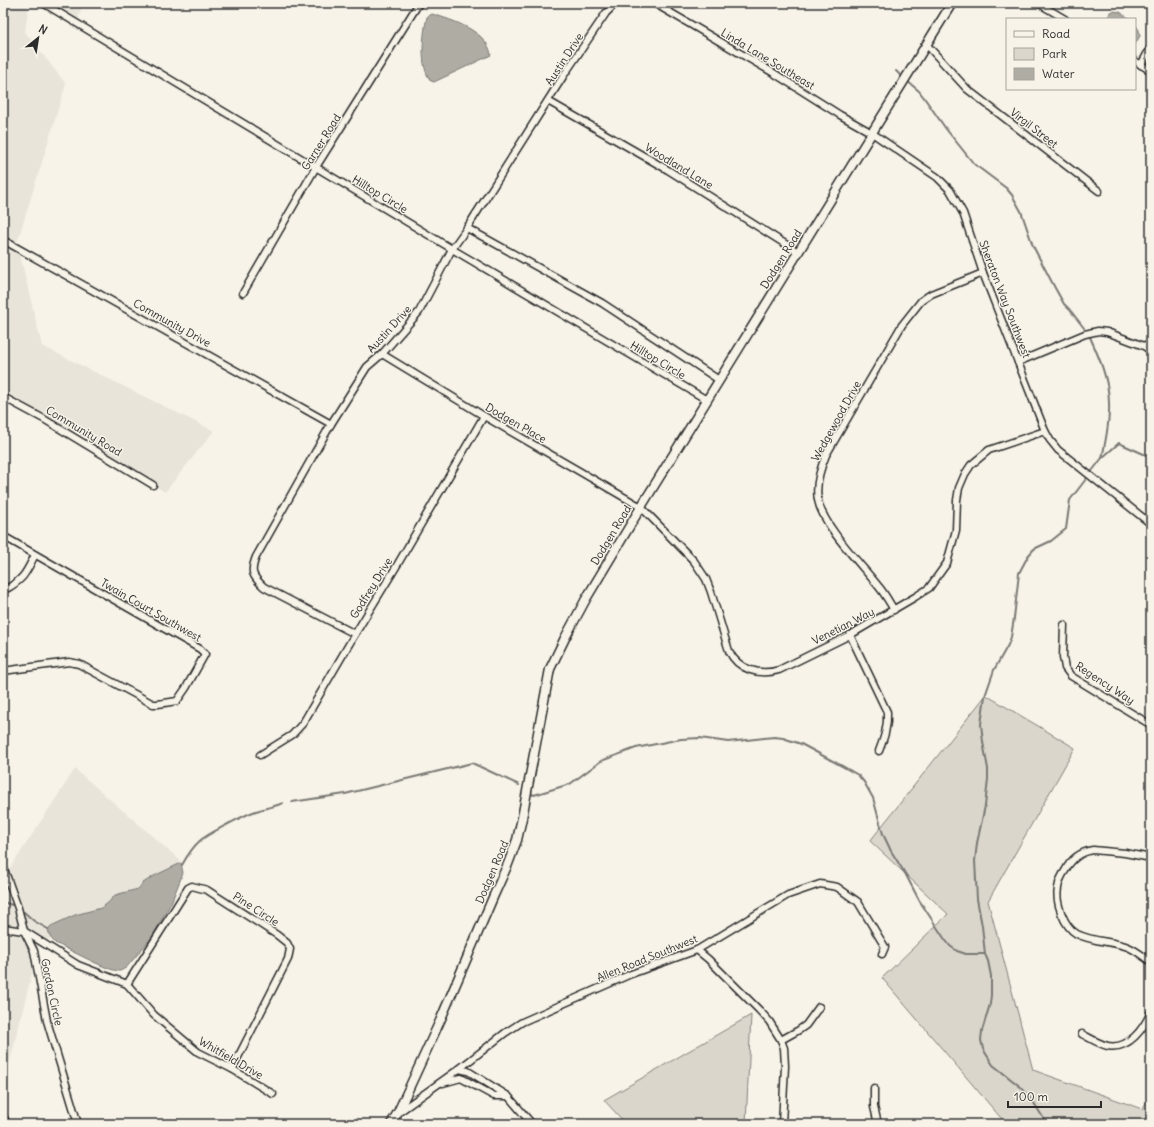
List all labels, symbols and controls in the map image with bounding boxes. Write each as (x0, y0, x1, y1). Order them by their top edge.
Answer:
north arrow (18, 18, 58, 58)
legend (1006, 18, 1136, 90)
text: N (36, 21, 50, 37)
street label: Linda Lane Southeast (719, 25, 818, 93)
text: Road (1042, 26, 1070, 41)
street label: Austin Drive (542, 30, 586, 88)
text: Park (1042, 46, 1067, 61)
text: Water (1042, 66, 1075, 81)
street label: Virgil Street (1007, 105, 1061, 151)
street label: Garner Road (298, 111, 344, 173)
street label: Woodland Lane (642, 140, 716, 192)
street label: Hilltop Circle (350, 172, 410, 216)
street label: Dodgen Road (757, 226, 805, 291)
street label: Sheraton Way Southwest (976, 238, 1034, 360)
street label: Community Drive (131, 296, 213, 350)
street label: Austin Drive (364, 302, 414, 356)
street label: Hilltop Circle (628, 338, 688, 382)
street label: Wedgewood Drive (808, 378, 864, 464)
street label: Dodgen Place (483, 400, 549, 446)
street label: Community Road (43, 403, 125, 459)
street label: Dodgen Road (588, 502, 635, 567)
street label: Godfrey Drive (347, 555, 395, 621)
street label: Twain Court Southwest (98, 575, 204, 645)
street label: Venetian Way (809, 604, 877, 648)
street label: Regency Way (1073, 659, 1137, 707)
street label: Dodgen Road (472, 838, 512, 906)
street label: Pine Circle (230, 889, 282, 929)
street label: Allen Road Southwest (595, 931, 700, 985)
street label: Gordon Circle (38, 957, 66, 1027)
street label: Whitfield Drive (196, 1034, 266, 1082)
scale bar (1008, 1083, 1101, 1109)
text: 100 m (1014, 1089, 1048, 1104)

